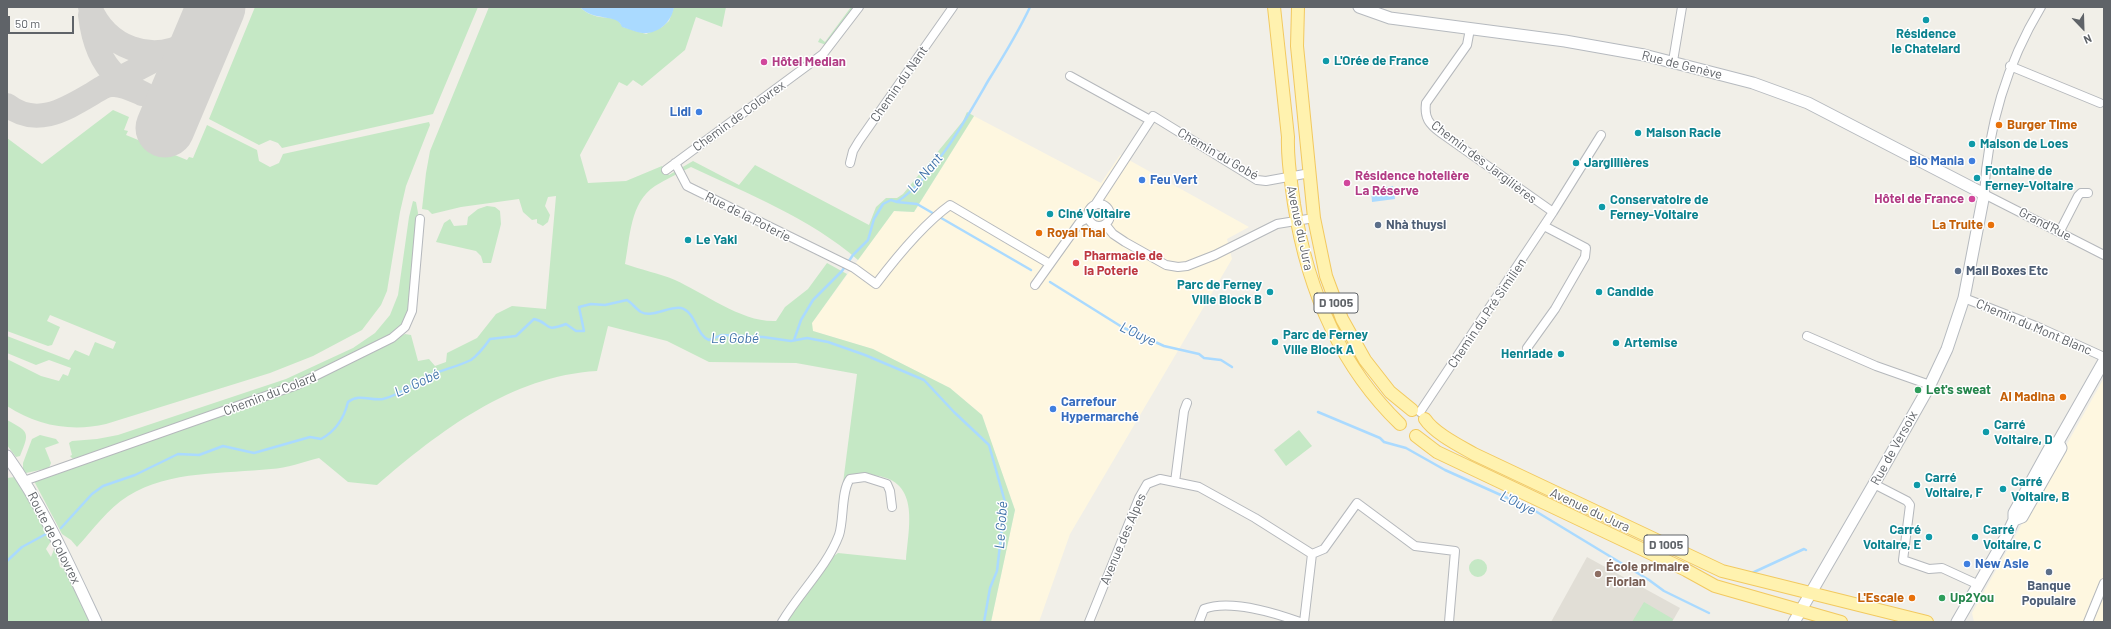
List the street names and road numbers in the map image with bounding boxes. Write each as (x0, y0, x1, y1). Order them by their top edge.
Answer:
street label: Chemin du Nant (867, 43, 931, 125)
street label: Rue de Genève (1640, 47, 1724, 83)
street label: Chemin de Colovrex (690, 77, 788, 155)
street label: Chemin des Jargilières (1428, 117, 1540, 207)
street label: Chemin du Gobé (1175, 124, 1261, 184)
street label: Avenue du Jura (1283, 184, 1317, 272)
street label: Rue de la Poterie (702, 189, 794, 245)
street label: Grand'Rue (2016, 204, 2074, 244)
street label: Chemin du Pré Similien (1444, 255, 1530, 371)
road number: D 1005 (1314, 293, 1358, 313)
street label: Chemin du Mont Blanc (1974, 296, 2094, 358)
street label: Chemin du Colard (221, 369, 319, 419)
street label: Rue de Versoix (1867, 408, 1921, 488)
street label: Avenue du Jura (1548, 485, 1632, 535)
street label: Route de Colovrex (24, 489, 84, 587)
street label: Avenue des Alpes (1097, 491, 1149, 587)
road number: D 1005 (1644, 535, 1688, 555)

